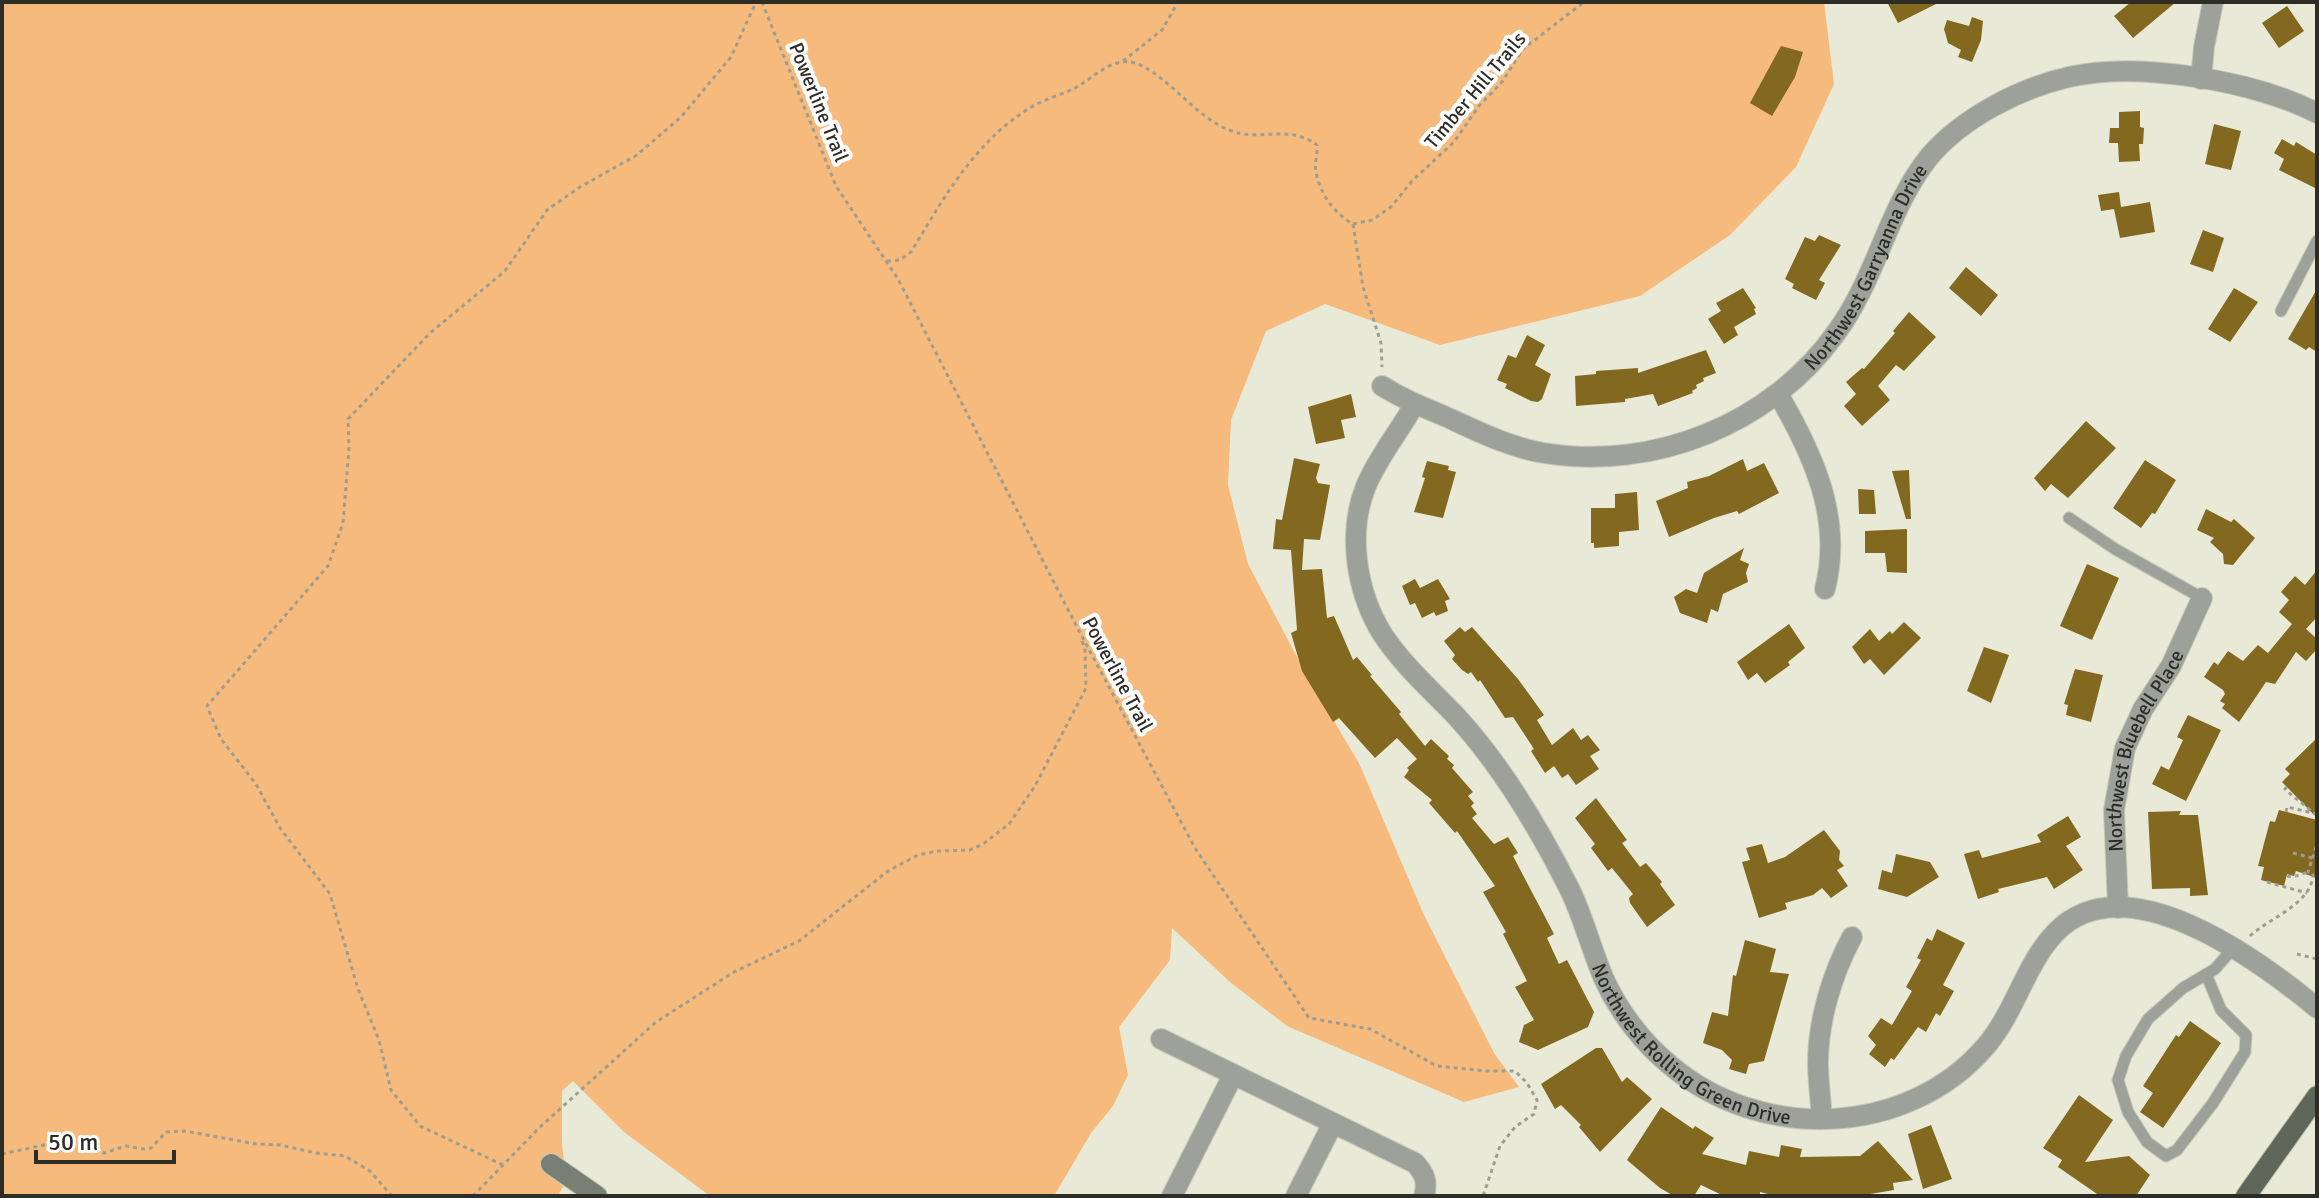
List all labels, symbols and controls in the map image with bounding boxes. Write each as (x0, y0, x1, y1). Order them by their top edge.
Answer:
street label: Timber Hill Trails (1419, 27, 1532, 154)
street label: Powerline Trail (783, 39, 854, 166)
street label: Northwest Garryanna Drive (1799, 159, 1933, 376)
street label: Powerline Trail (1077, 612, 1158, 736)
street label: Northwest Bluebell Place (2102, 646, 2190, 852)
street label: Northwest Rolling Green Drive (1586, 960, 1792, 1130)
scale bar (36, 1114, 174, 1164)
text: 50 m (48, 1127, 98, 1157)

